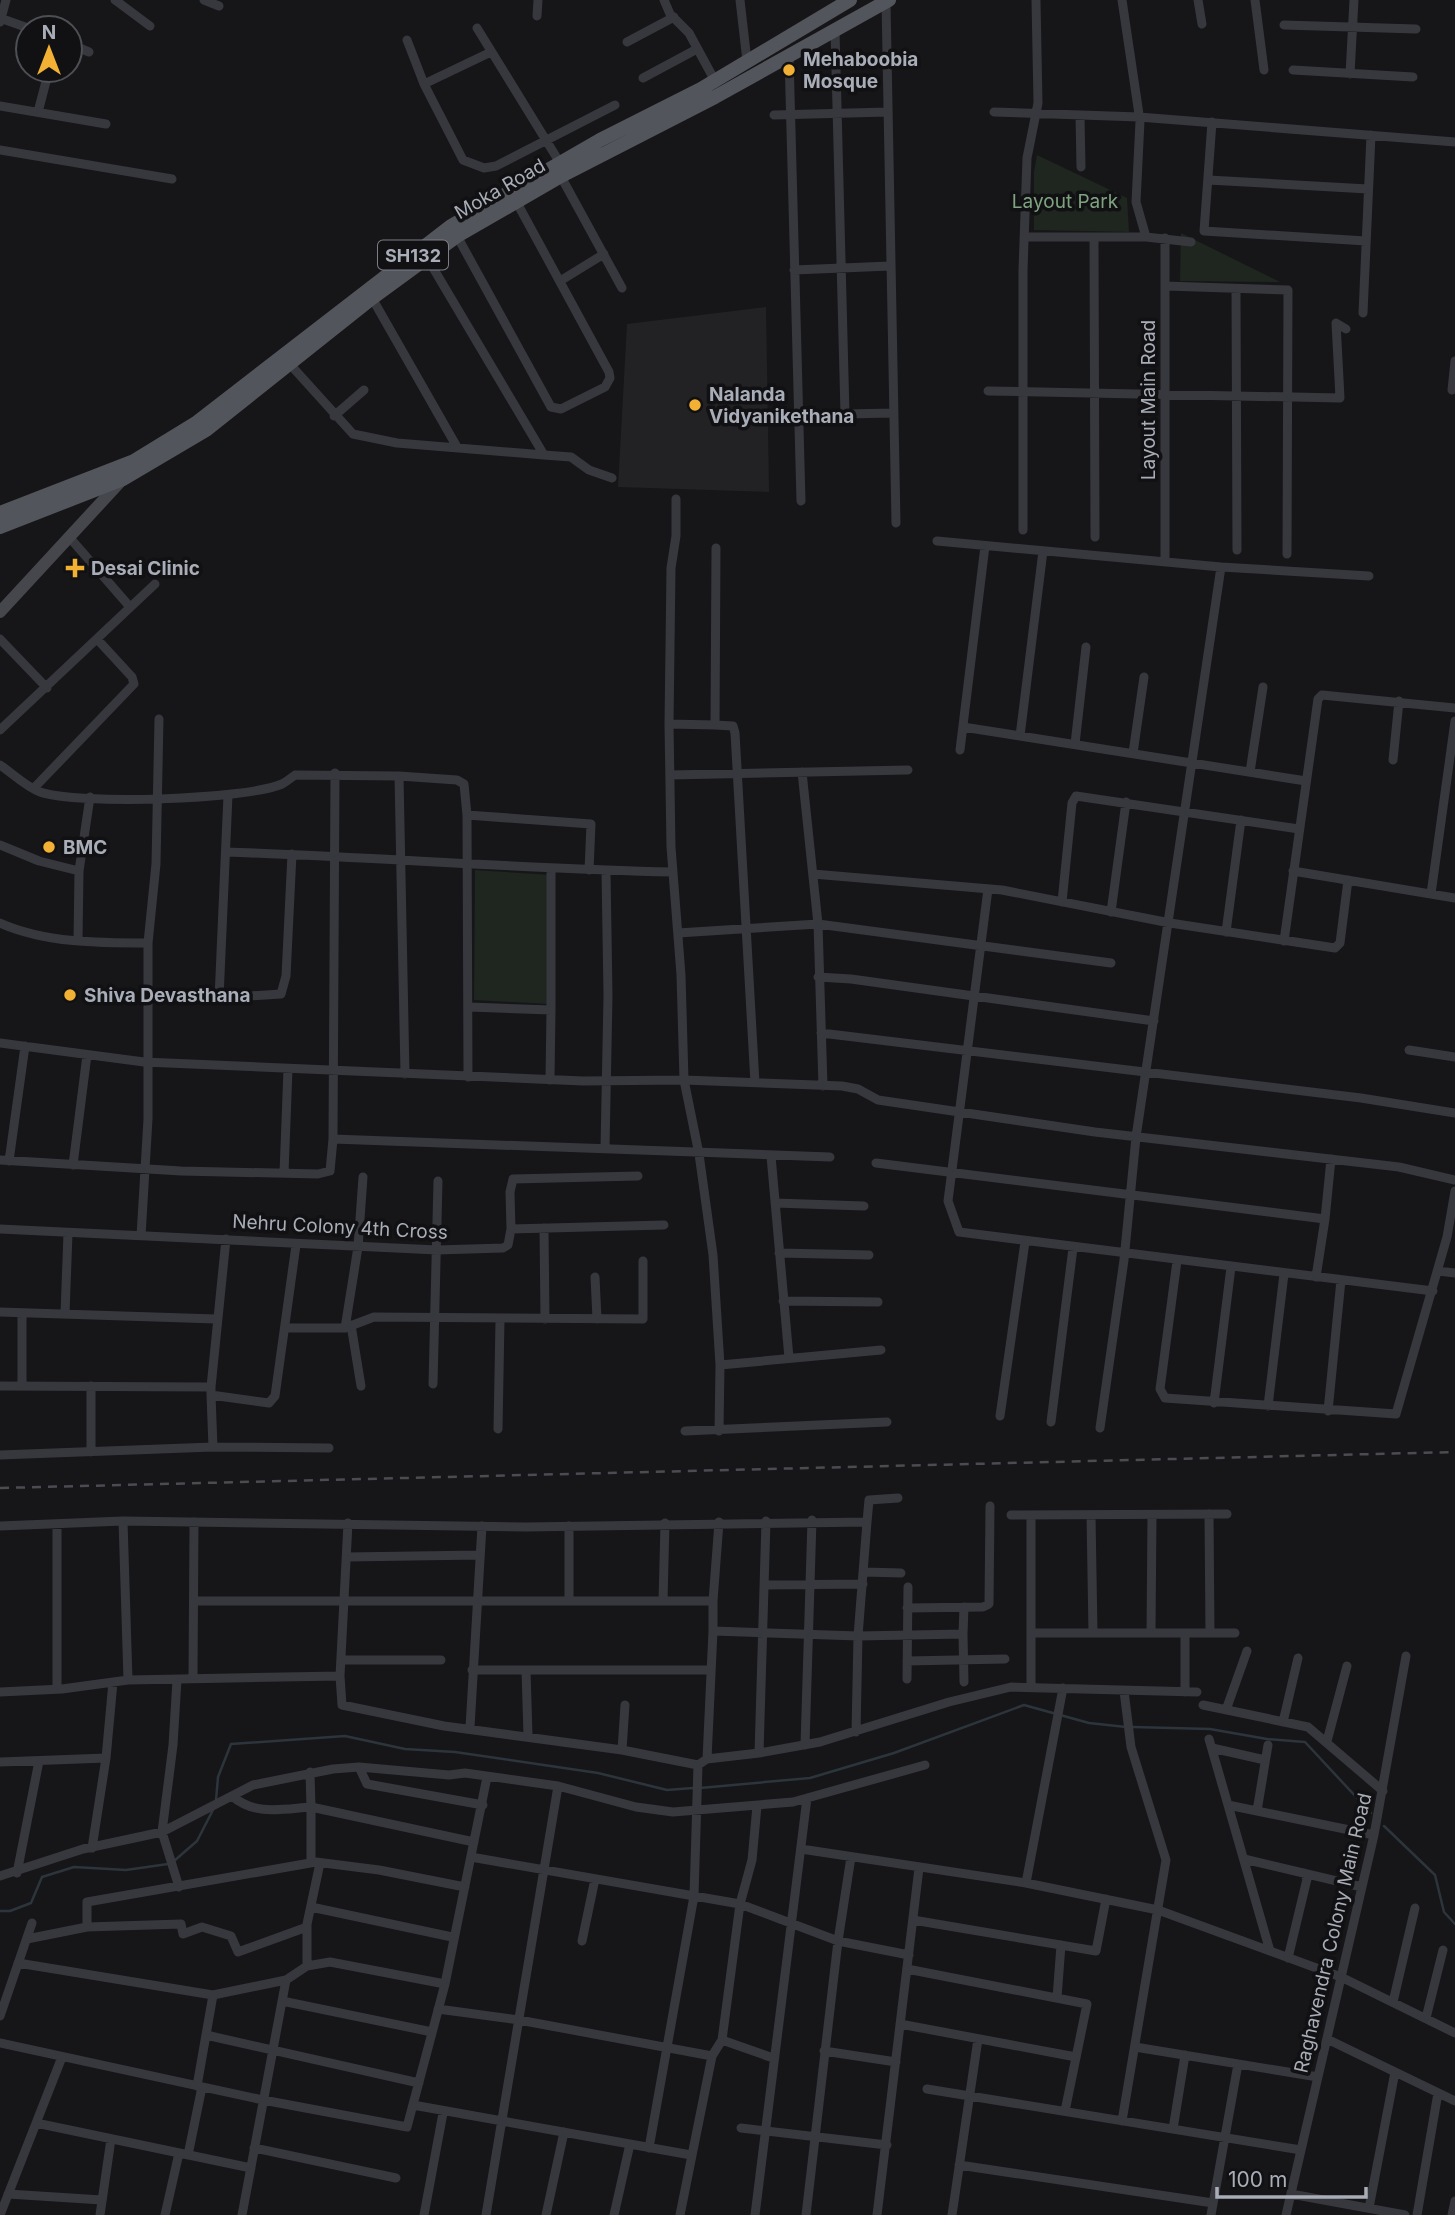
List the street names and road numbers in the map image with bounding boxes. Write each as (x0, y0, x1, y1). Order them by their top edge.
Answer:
street label: Moka Road (451, 154, 549, 224)
road number: SH132 (378, 241, 448, 270)
street label: Layout Main Road (1137, 320, 1160, 480)
street label: Nehru Colony 4th Cross (232, 1210, 448, 1244)
street label: Raghavendra Colony Main Road (1290, 1791, 1376, 2075)

